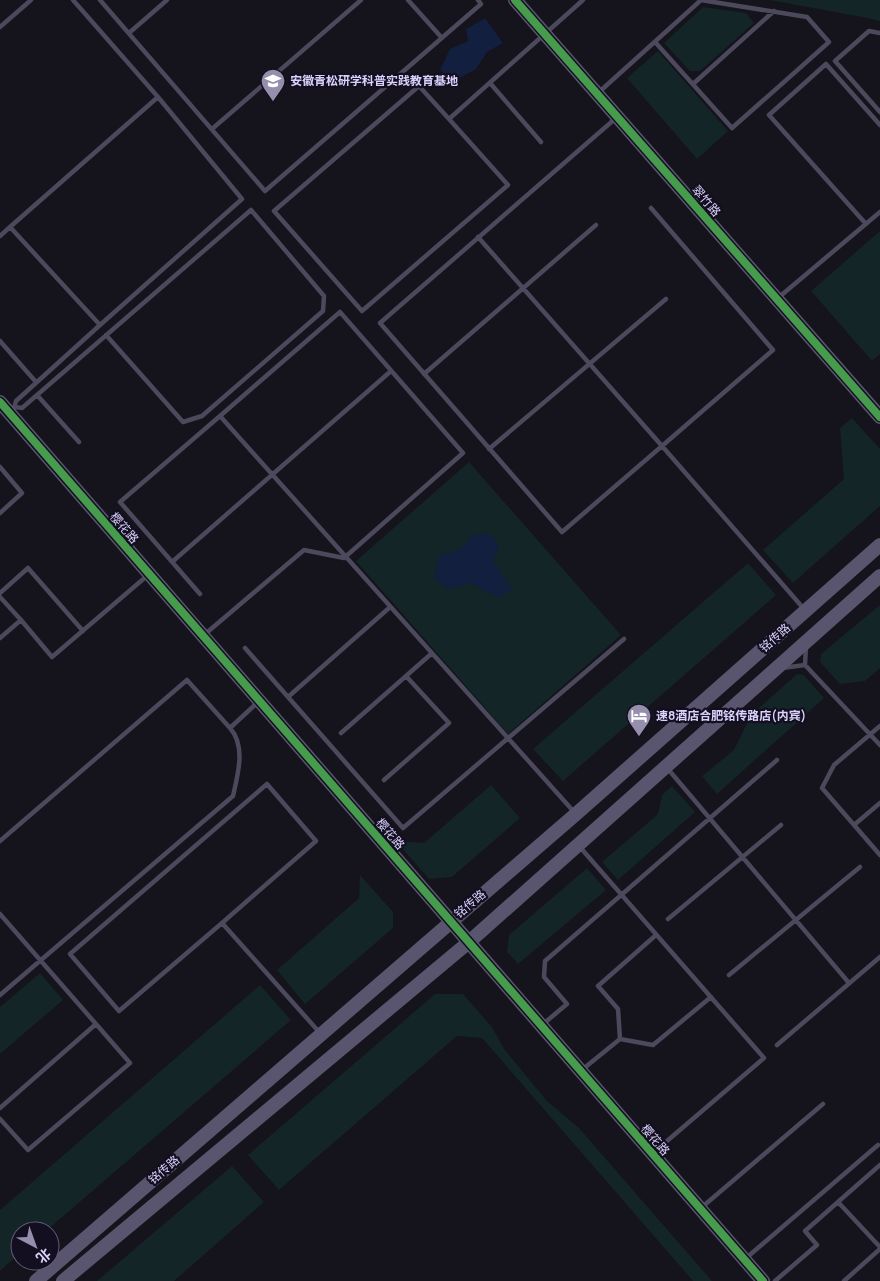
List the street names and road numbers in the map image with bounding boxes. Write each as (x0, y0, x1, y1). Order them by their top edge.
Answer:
street label: 翠竹路 (688, 182, 725, 220)
street label: 樱花路 (106, 509, 143, 547)
street label: 铭传路 (756, 619, 794, 656)
street label: 樱花路 (372, 815, 409, 853)
street label: 铭传路 (450, 886, 489, 922)
street label: 樱花路 (637, 1121, 674, 1159)
street label: 铭传路 (145, 1151, 183, 1188)

